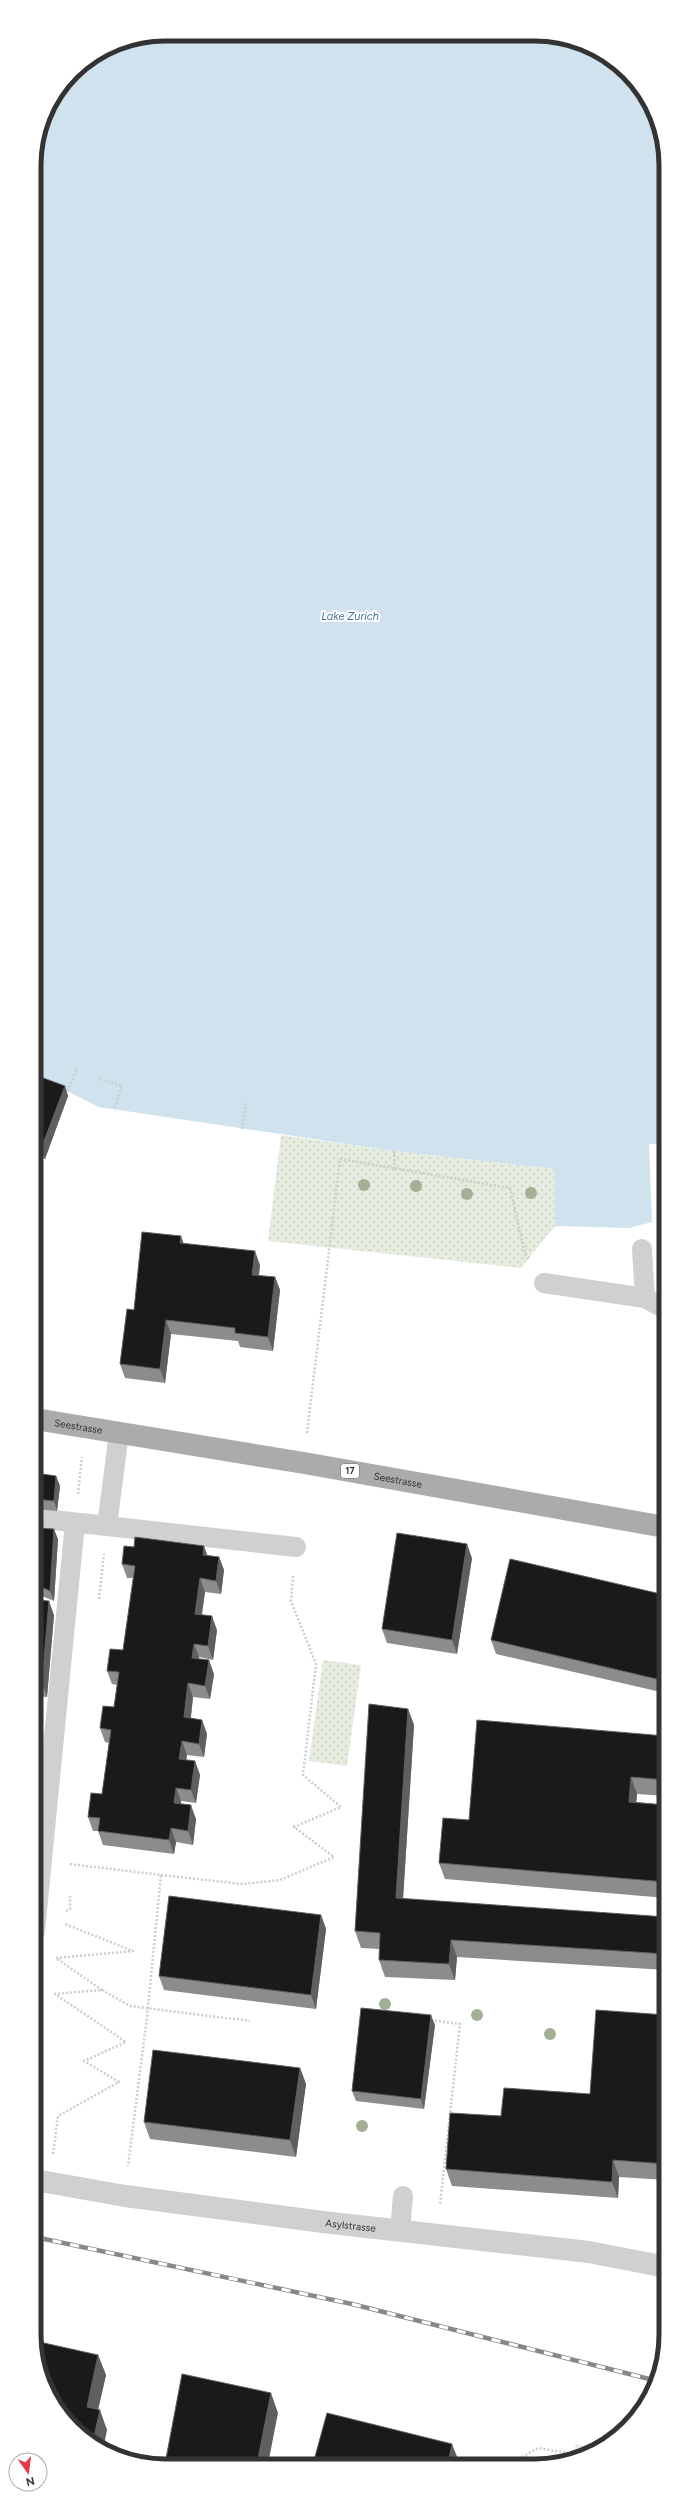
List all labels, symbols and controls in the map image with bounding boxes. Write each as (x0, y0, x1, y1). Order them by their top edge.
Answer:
water label: Lake Zurich (321, 610, 379, 623)
street label: Seestrasse (53, 1416, 104, 1437)
road number: 17 (341, 1464, 359, 1478)
street label: Seestrasse (373, 1469, 424, 1491)
street label: Asylstrasse (325, 2216, 377, 2235)
north arrow (8, 2452, 48, 2492)
text: N (25, 2474, 36, 2489)

